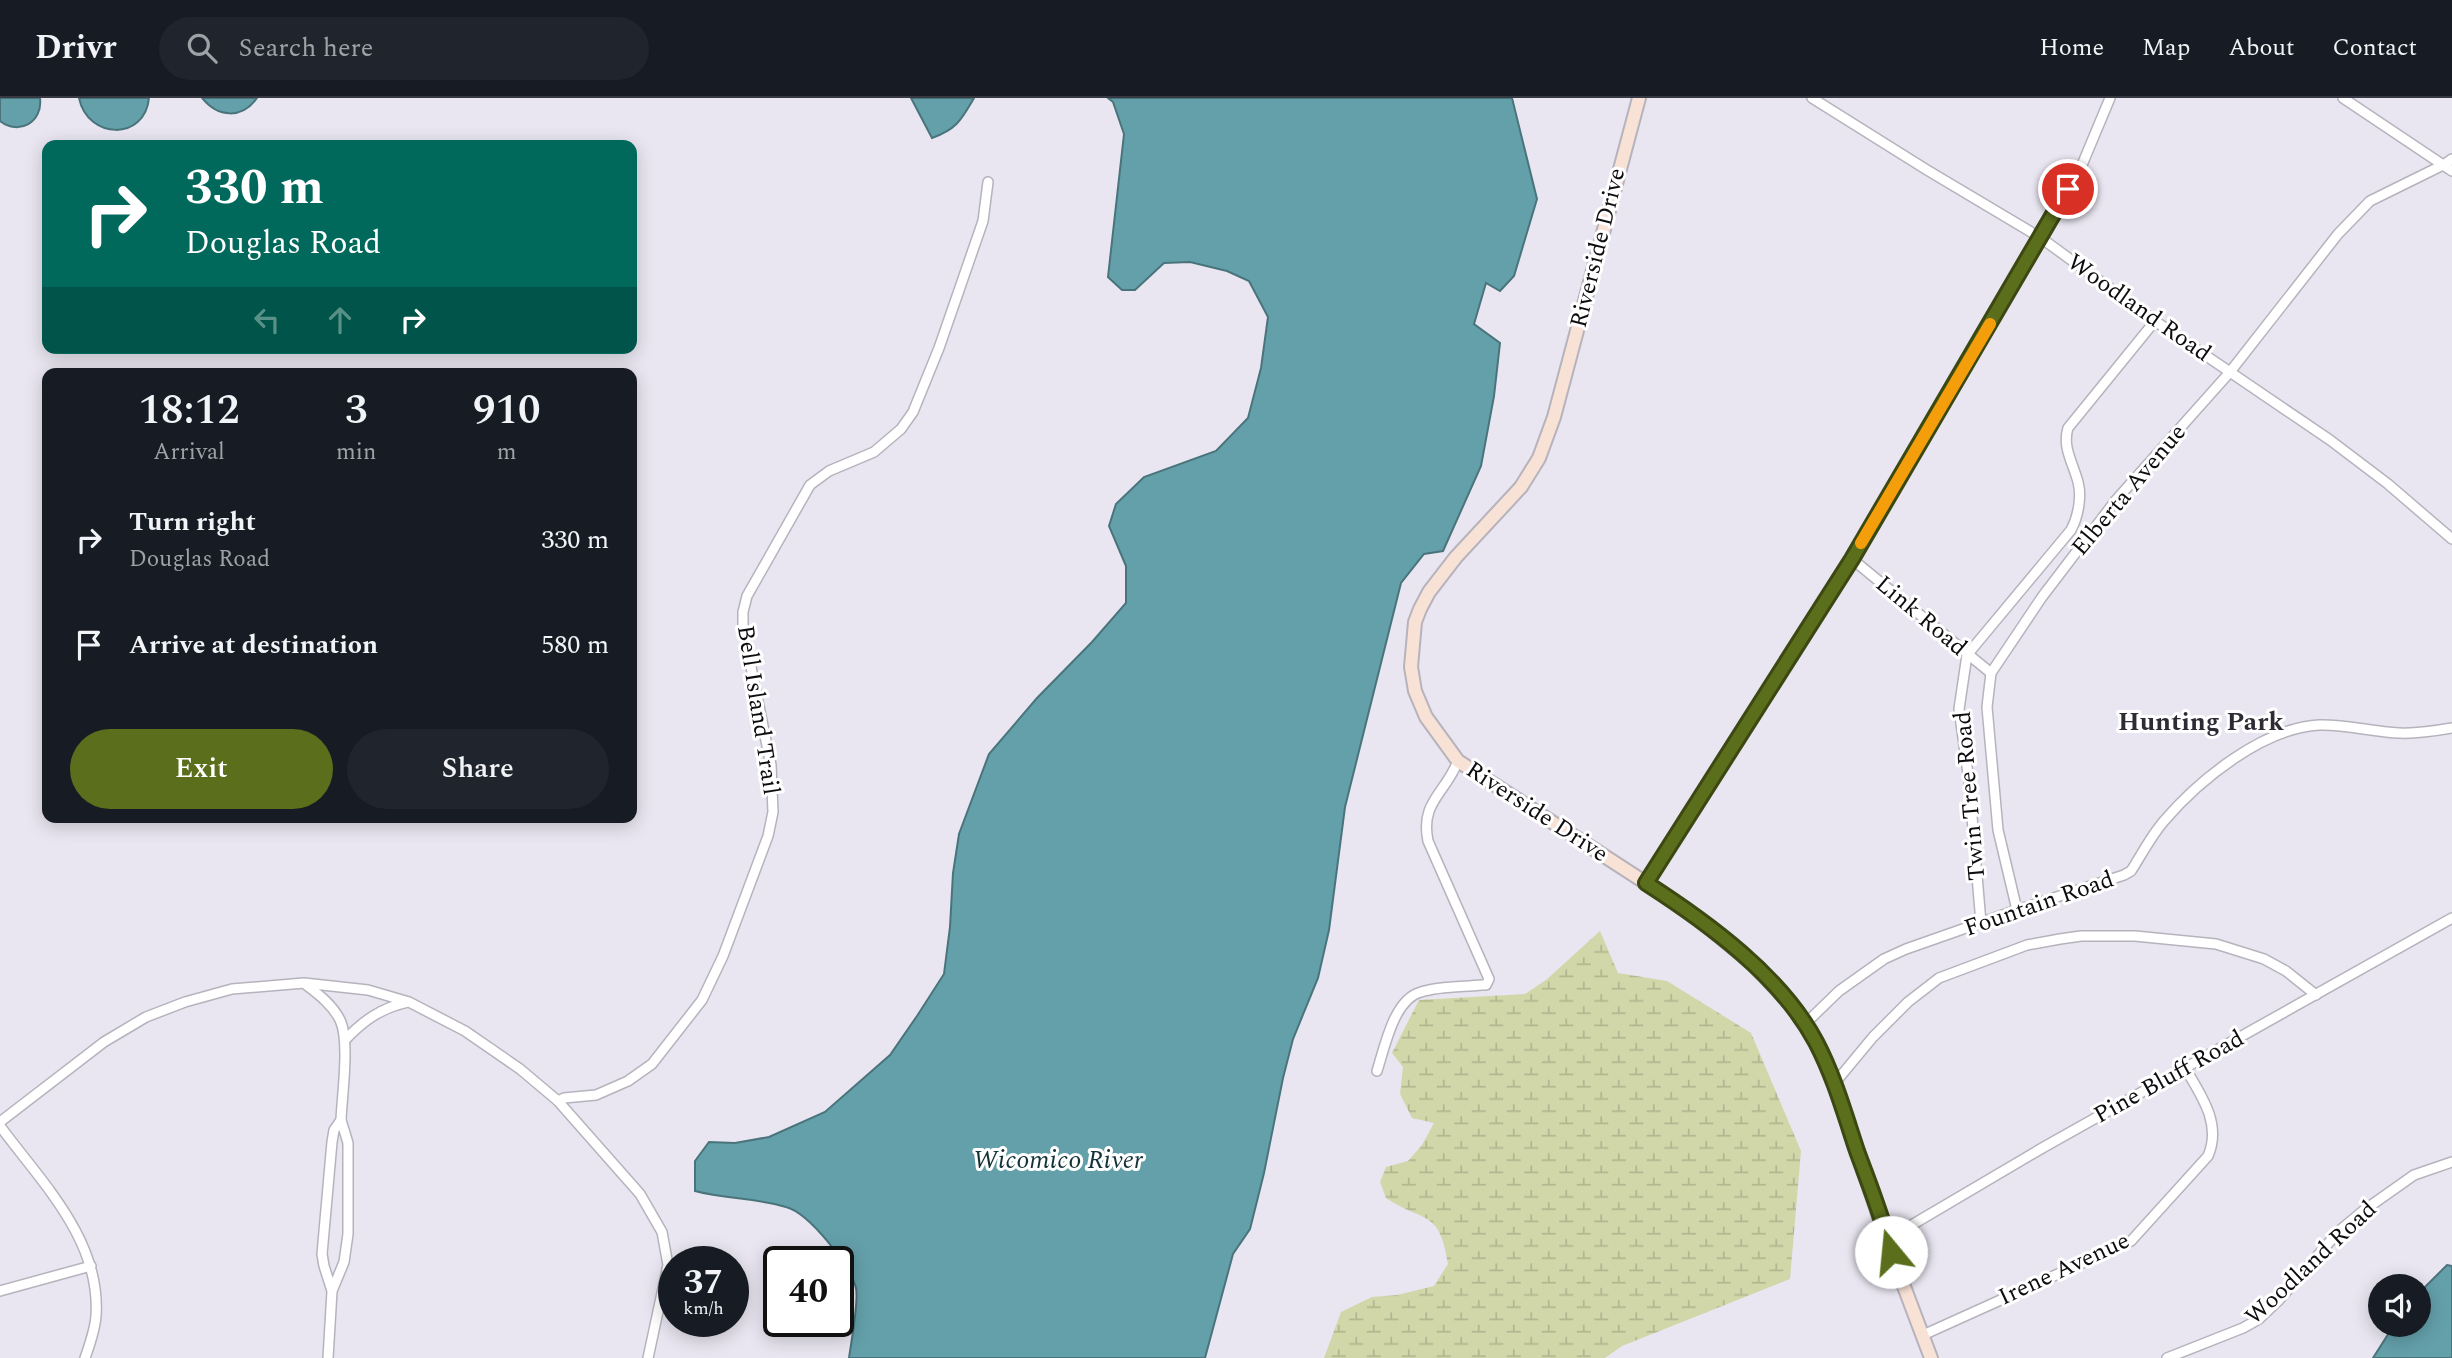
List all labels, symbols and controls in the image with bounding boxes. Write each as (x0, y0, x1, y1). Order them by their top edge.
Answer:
search box (159, 17, 649, 80)
text: Drivr (35, 23, 117, 73)
text: Search here (239, 28, 373, 68)
icon: search (183, 29, 221, 67)
text: Home (2039, 30, 2104, 66)
text: Map (2142, 30, 2190, 66)
text: About (2228, 30, 2294, 66)
text: Contact (2332, 30, 2417, 66)
text: 330 m (185, 151, 324, 226)
pin (2038, 159, 2098, 219)
street label: Riverside Drive (1561, 164, 1635, 332)
icon: right (70, 168, 161, 259)
icon: arrive (2049, 170, 2087, 208)
text: Douglas Road (185, 219, 381, 268)
street label: Woodland Road (2059, 245, 2219, 371)
icon: left (248, 301, 286, 339)
icon: ahead (321, 301, 359, 339)
icon: right (394, 301, 432, 339)
text: 18:12 (139, 379, 240, 442)
text: 3 (345, 379, 367, 442)
text: 910 (473, 379, 540, 442)
street label: Elberta Avenue (2063, 416, 2195, 564)
text: Arrival (153, 435, 225, 470)
text: min (336, 435, 376, 470)
text: m (497, 435, 517, 470)
text: Turn right (129, 502, 256, 542)
text: 330 m (541, 520, 609, 560)
icon: right (70, 521, 108, 559)
text: Douglas Road (129, 542, 270, 577)
street label: Link Road (1867, 567, 1975, 665)
street label: Bell Island Trail (727, 623, 789, 797)
text: Arrive at destination (129, 625, 378, 665)
text: 580 m (541, 625, 609, 665)
icon: arrive (70, 626, 108, 664)
district label: Hunting Park (2118, 702, 2284, 742)
street label: Twin Tree Road (1945, 710, 1995, 882)
button: Exit (70, 729, 333, 809)
button: Share (347, 729, 609, 809)
street label: Riverside Drive (1459, 752, 1615, 872)
street label: Fountain Road (1959, 862, 2119, 946)
street label: Pine Bluff Road (2087, 1021, 2251, 1133)
water label: Wicomico River (973, 1140, 1144, 1180)
street label: Woodland Road (2237, 1192, 2385, 1334)
position arrow (1854, 1215, 1928, 1289)
street label: Irene Avenue (1992, 1223, 2136, 1315)
speed limit sign: 40 (763, 1246, 854, 1337)
text: 37 (684, 1256, 723, 1309)
map controls (2368, 1274, 2431, 1337)
button: sound (2368, 1274, 2431, 1337)
text: km/h (683, 1295, 724, 1322)

